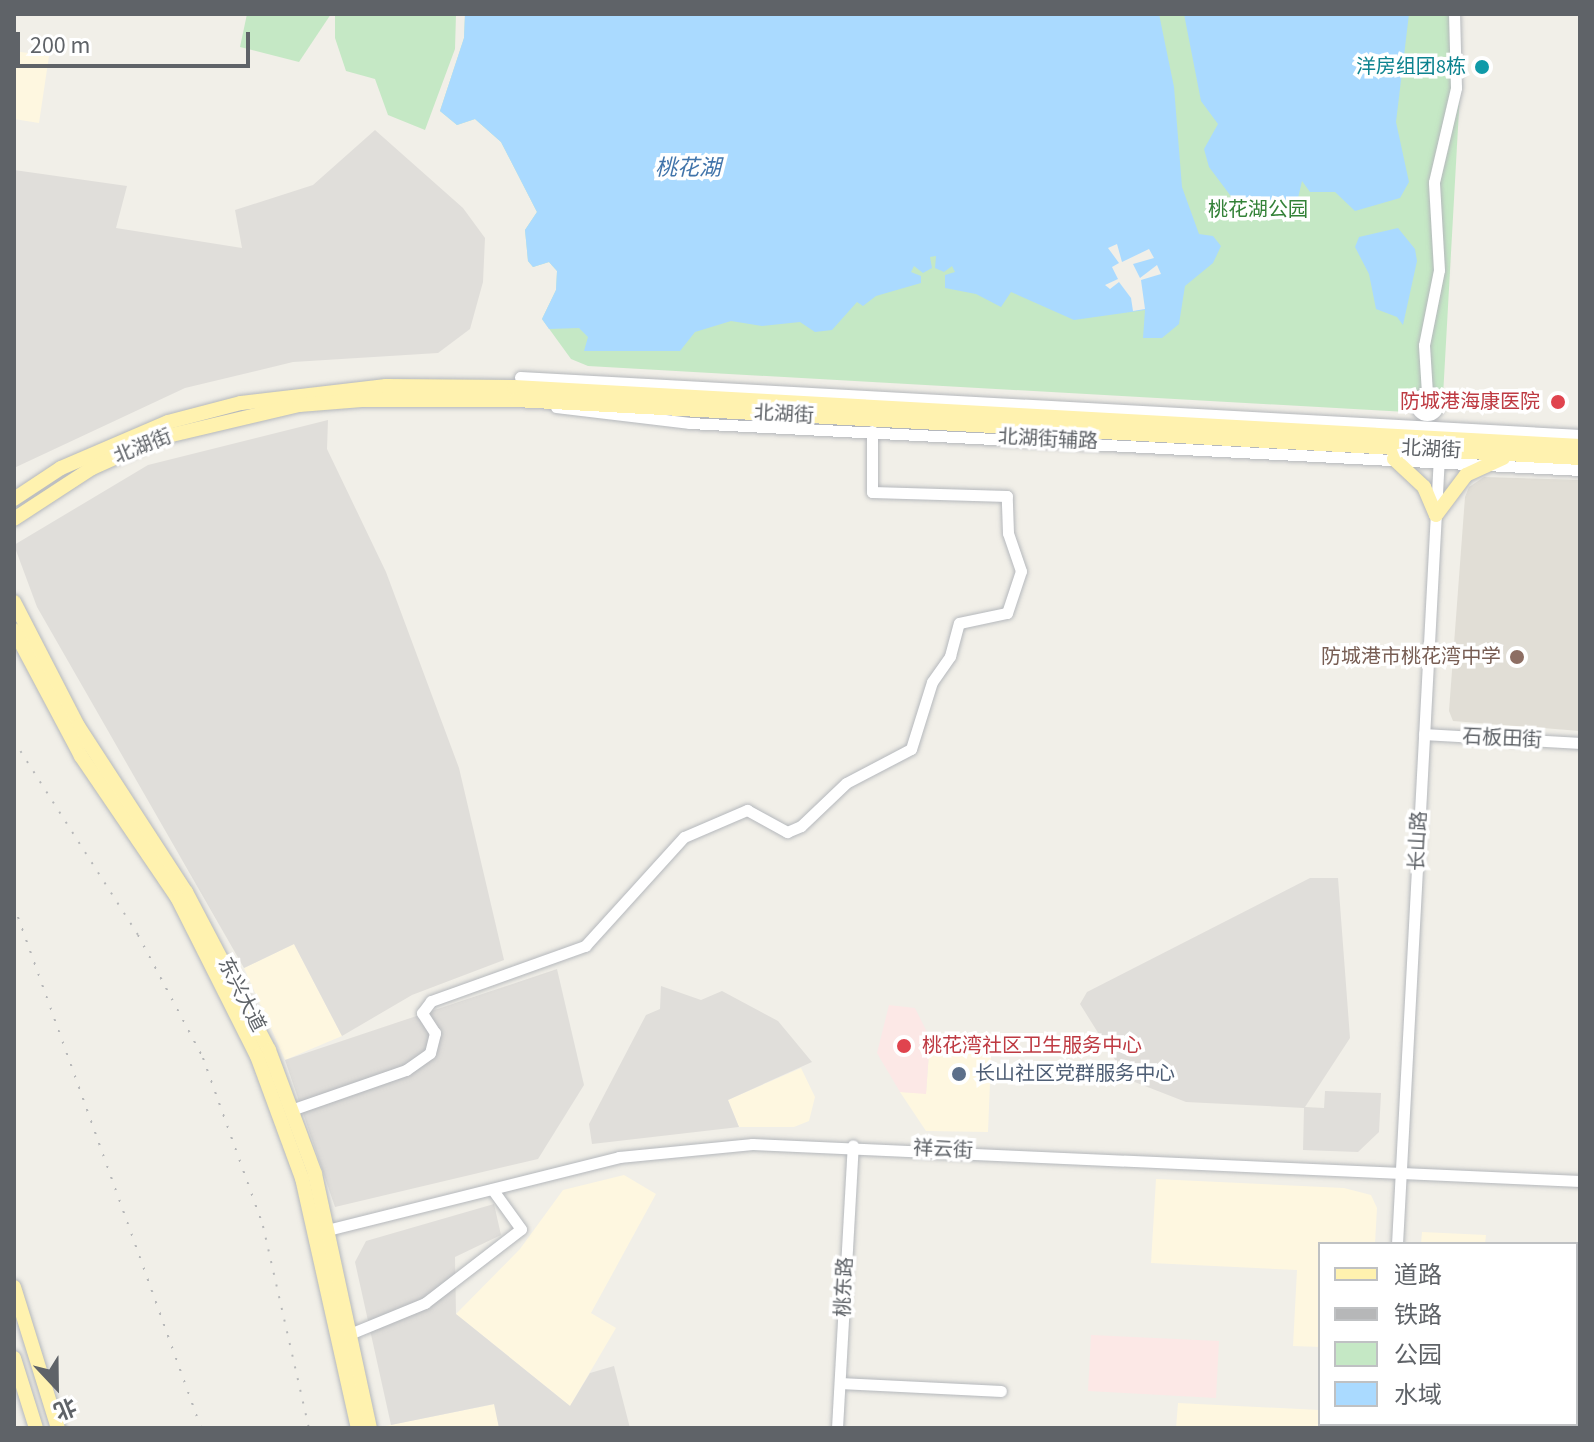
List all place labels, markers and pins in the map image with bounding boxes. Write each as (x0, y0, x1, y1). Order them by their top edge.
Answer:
place label: 洋房组团8栋 (1356, 55, 1466, 79)
marker: 洋房组团8栋 (1473, 58, 1491, 76)
place label: 防城港海康医院 (1400, 390, 1540, 414)
marker: 防城港海康医院 (1547, 391, 1569, 413)
place label: 防城港市桃花湾中学 (1321, 645, 1501, 669)
marker: 防城港市桃花湾中学 (1508, 648, 1526, 666)
place label: 桃花湾社区卫生服务中心 (922, 1034, 1142, 1058)
marker: 桃花湾社区卫生服务中心 (893, 1035, 915, 1057)
place label: 长山社区党群服务中心 (975, 1062, 1175, 1086)
marker: 长山社区党群服务中心 (950, 1065, 968, 1083)

